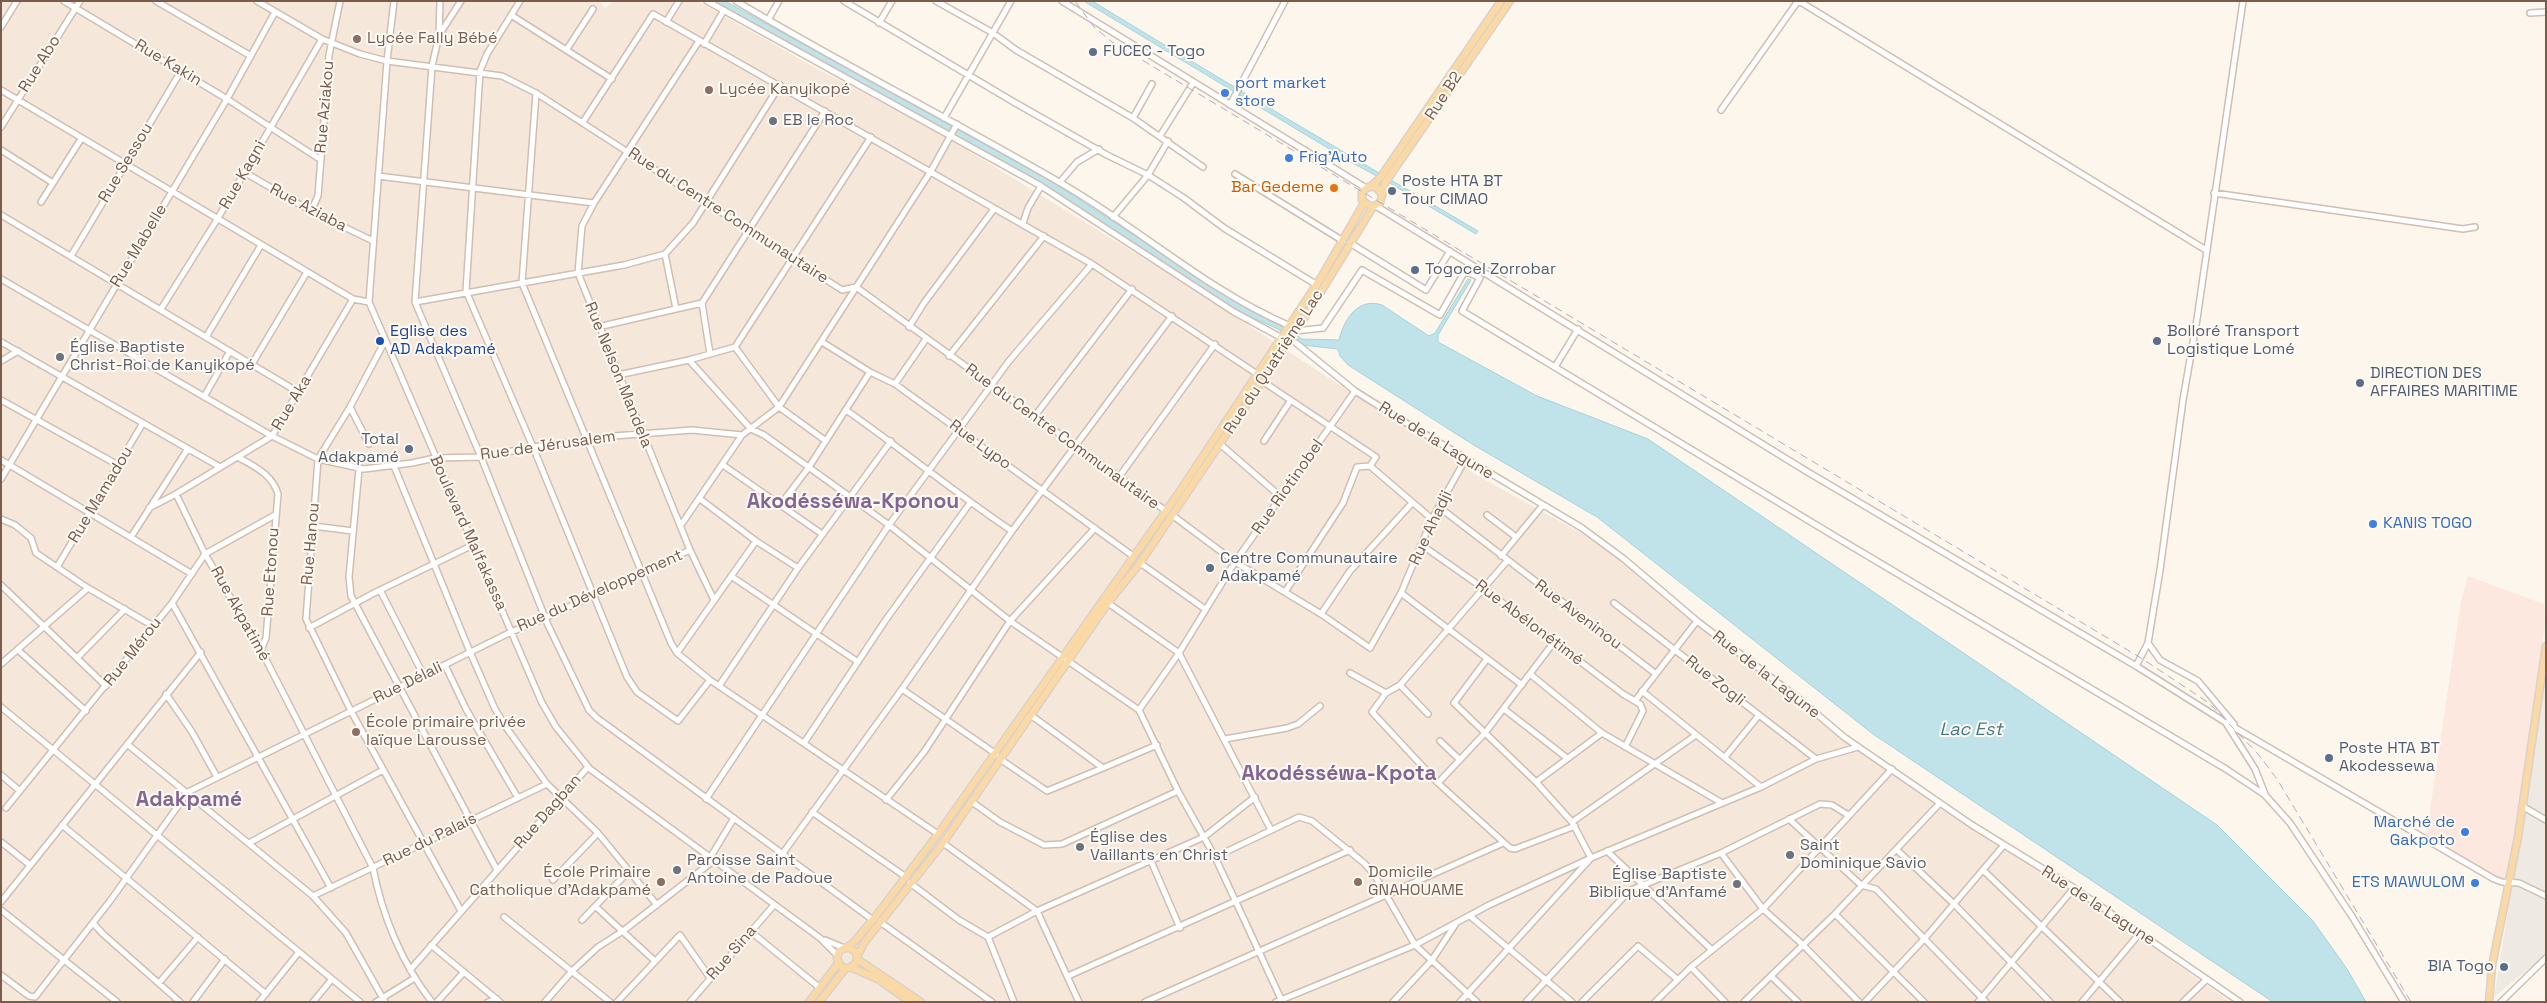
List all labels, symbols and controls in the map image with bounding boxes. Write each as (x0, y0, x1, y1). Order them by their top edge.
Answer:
place label: Lycée Fally Bébé (367, 29, 497, 49)
street label: Rue Abo (15, 32, 65, 96)
marker: Lycée Fally Bébé (351, 33, 363, 45)
street label: Rue Kakin (131, 36, 205, 90)
place label: FUCEC - Togo (1103, 42, 1205, 62)
marker: FUCEC - Togo (1087, 46, 1099, 58)
street label: Rue Aziakou (311, 60, 339, 154)
street label: Rue B2 (1421, 68, 1467, 124)
place label: port market store (1235, 74, 1326, 112)
place label: Lycée Kanyikopé (719, 80, 850, 100)
marker: Lycée Kanyikopé (703, 84, 715, 96)
marker: port market store (1219, 87, 1231, 99)
place label: EB le Roc (783, 111, 854, 131)
marker: EB le Roc (767, 115, 779, 127)
street label: Rue Sessou (95, 120, 157, 206)
street label: Rue Kagni (216, 137, 270, 213)
street label: Rue du Centre Communautaire (624, 144, 832, 288)
place label: Frig'Auto (1299, 148, 1367, 168)
marker: Frig'Auto (1283, 152, 1295, 164)
place label: Poste HTA BT Tour CIMAO (1402, 172, 1503, 210)
place label: Bar Gedeme (1231, 178, 1324, 198)
street label: Rue Aziaba (266, 180, 350, 236)
marker: Bar Gedeme (1328, 182, 1340, 194)
marker: Poste HTA BT Tour CIMAO (1386, 185, 1398, 197)
street label: Rue Mabelle (107, 201, 171, 291)
place label: Togocel Zorrobar (1425, 260, 1556, 280)
marker: Togocel Zorrobar (1409, 264, 1421, 276)
street label: Rue du Quatrième Lac (1220, 286, 1328, 438)
street label: Rue Nelson Mandela (580, 299, 656, 451)
place label: Eglise des AD Adakpamé (390, 322, 496, 360)
place label: Bolloré Transport Logistique Lomé (2167, 322, 2299, 360)
marker: Eglise des AD Adakpamé (374, 335, 386, 347)
marker: Bolloré Transport Logistique Lomé (2151, 335, 2163, 347)
place label: Église Baptiste Christ-Roi de Kanyikopé (70, 338, 255, 376)
marker: Église Baptiste Christ-Roi de Kanyikopé (54, 351, 66, 363)
street label: Rue du Centre Communautaire (961, 360, 1163, 514)
place label: DIRECTION DES AFFAIRES MARITIME (2370, 364, 2518, 402)
street label: Rue Aka (268, 372, 316, 434)
marker: DIRECTION DES AFFAIRES MARITIME (2354, 377, 2366, 389)
street label: Rue de la Lagune (1375, 398, 1497, 484)
street label: Rue Lypo (945, 416, 1015, 474)
street label: Rue de Jérusalem (479, 427, 617, 465)
place label: Total Adakpamé (318, 430, 399, 468)
street label: Rue Riotinobel (1248, 436, 1328, 538)
street label: Rue Mamadou (65, 443, 137, 547)
marker: Total Adakpamé (403, 443, 415, 455)
street label: Boulevard Malfakassa (425, 452, 511, 614)
street label: Rue Ahadji (1405, 487, 1457, 569)
district label: Akodésséwa-Kponou (747, 489, 959, 515)
street label: Rue Hanou (298, 502, 324, 586)
place label: KANIS TOGO (2383, 514, 2472, 534)
marker: KANIS TOGO (2367, 518, 2379, 530)
street label: Rue Etonou (258, 527, 284, 617)
street label: Rue du Développement (514, 546, 686, 636)
place label: Centre Communautaire Adakpamé (1220, 549, 1398, 587)
marker: Centre Communautaire Adakpamé (1204, 562, 1216, 574)
street label: Rue Akpatimé (206, 563, 274, 665)
street label: Rue Abélonétimé (1471, 576, 1587, 670)
street label: Rue Aveninou (1531, 576, 1625, 654)
street label: Rue Mérou (100, 614, 166, 690)
street label: Rue de la Lagune (1708, 627, 1824, 723)
street label: Rue Zogli (1681, 652, 1749, 710)
street label: Rue Délali (370, 658, 446, 708)
place label: École primaire privée laïque Larousse (366, 713, 526, 751)
water label: Lac Est (1939, 719, 2003, 741)
marker: École primaire privée laïque Larousse (350, 726, 362, 738)
place label: Poste HTA BT Akodessewa (2339, 739, 2440, 777)
marker: Poste HTA BT Akodessewa (2323, 752, 2335, 764)
district label: Akodésséwa-Kpota (1241, 761, 1437, 787)
street label: Rue Dagban (510, 771, 586, 853)
district label: Adakpamé (136, 787, 242, 813)
street label: Rue du Palais (380, 809, 480, 871)
place label: Marché de Gakpoto (2373, 813, 2455, 851)
marker: Marché de Gakpoto (2459, 826, 2471, 838)
place label: Église des Vaillants en Christ (1090, 828, 1228, 866)
place label: Saint Dominique Savio (1800, 836, 1927, 874)
marker: Église des Vaillants en Christ (1074, 841, 1086, 853)
marker: Saint Dominique Savio (1784, 849, 1796, 861)
place label: Paroisse Saint Antoine de Padoue (687, 851, 833, 889)
street label: Rue de la Lagune (2038, 862, 2158, 950)
place label: École Primaire Catholique d'Adakpamé (470, 863, 651, 901)
place label: Domicile GNAHOUAME (1368, 863, 1464, 901)
marker: Paroisse Saint Antoine de Padoue (671, 864, 683, 876)
place label: Église Baptiste Biblique d'Anfamé (1589, 865, 1727, 903)
place label: ETS MAWULOM (2352, 873, 2465, 893)
marker: École Primaire Catholique d'Adakpamé (655, 876, 667, 888)
marker: Domicile GNAHOUAME (1352, 876, 1364, 888)
marker: ETS MAWULOM (2469, 877, 2481, 889)
marker: Église Baptiste Biblique d'Anfamé (1731, 878, 1743, 890)
street label: Rue Sina (703, 922, 761, 984)
place label: BIA Togo (2427, 957, 2494, 977)
marker: BIA Togo (2498, 961, 2510, 973)

